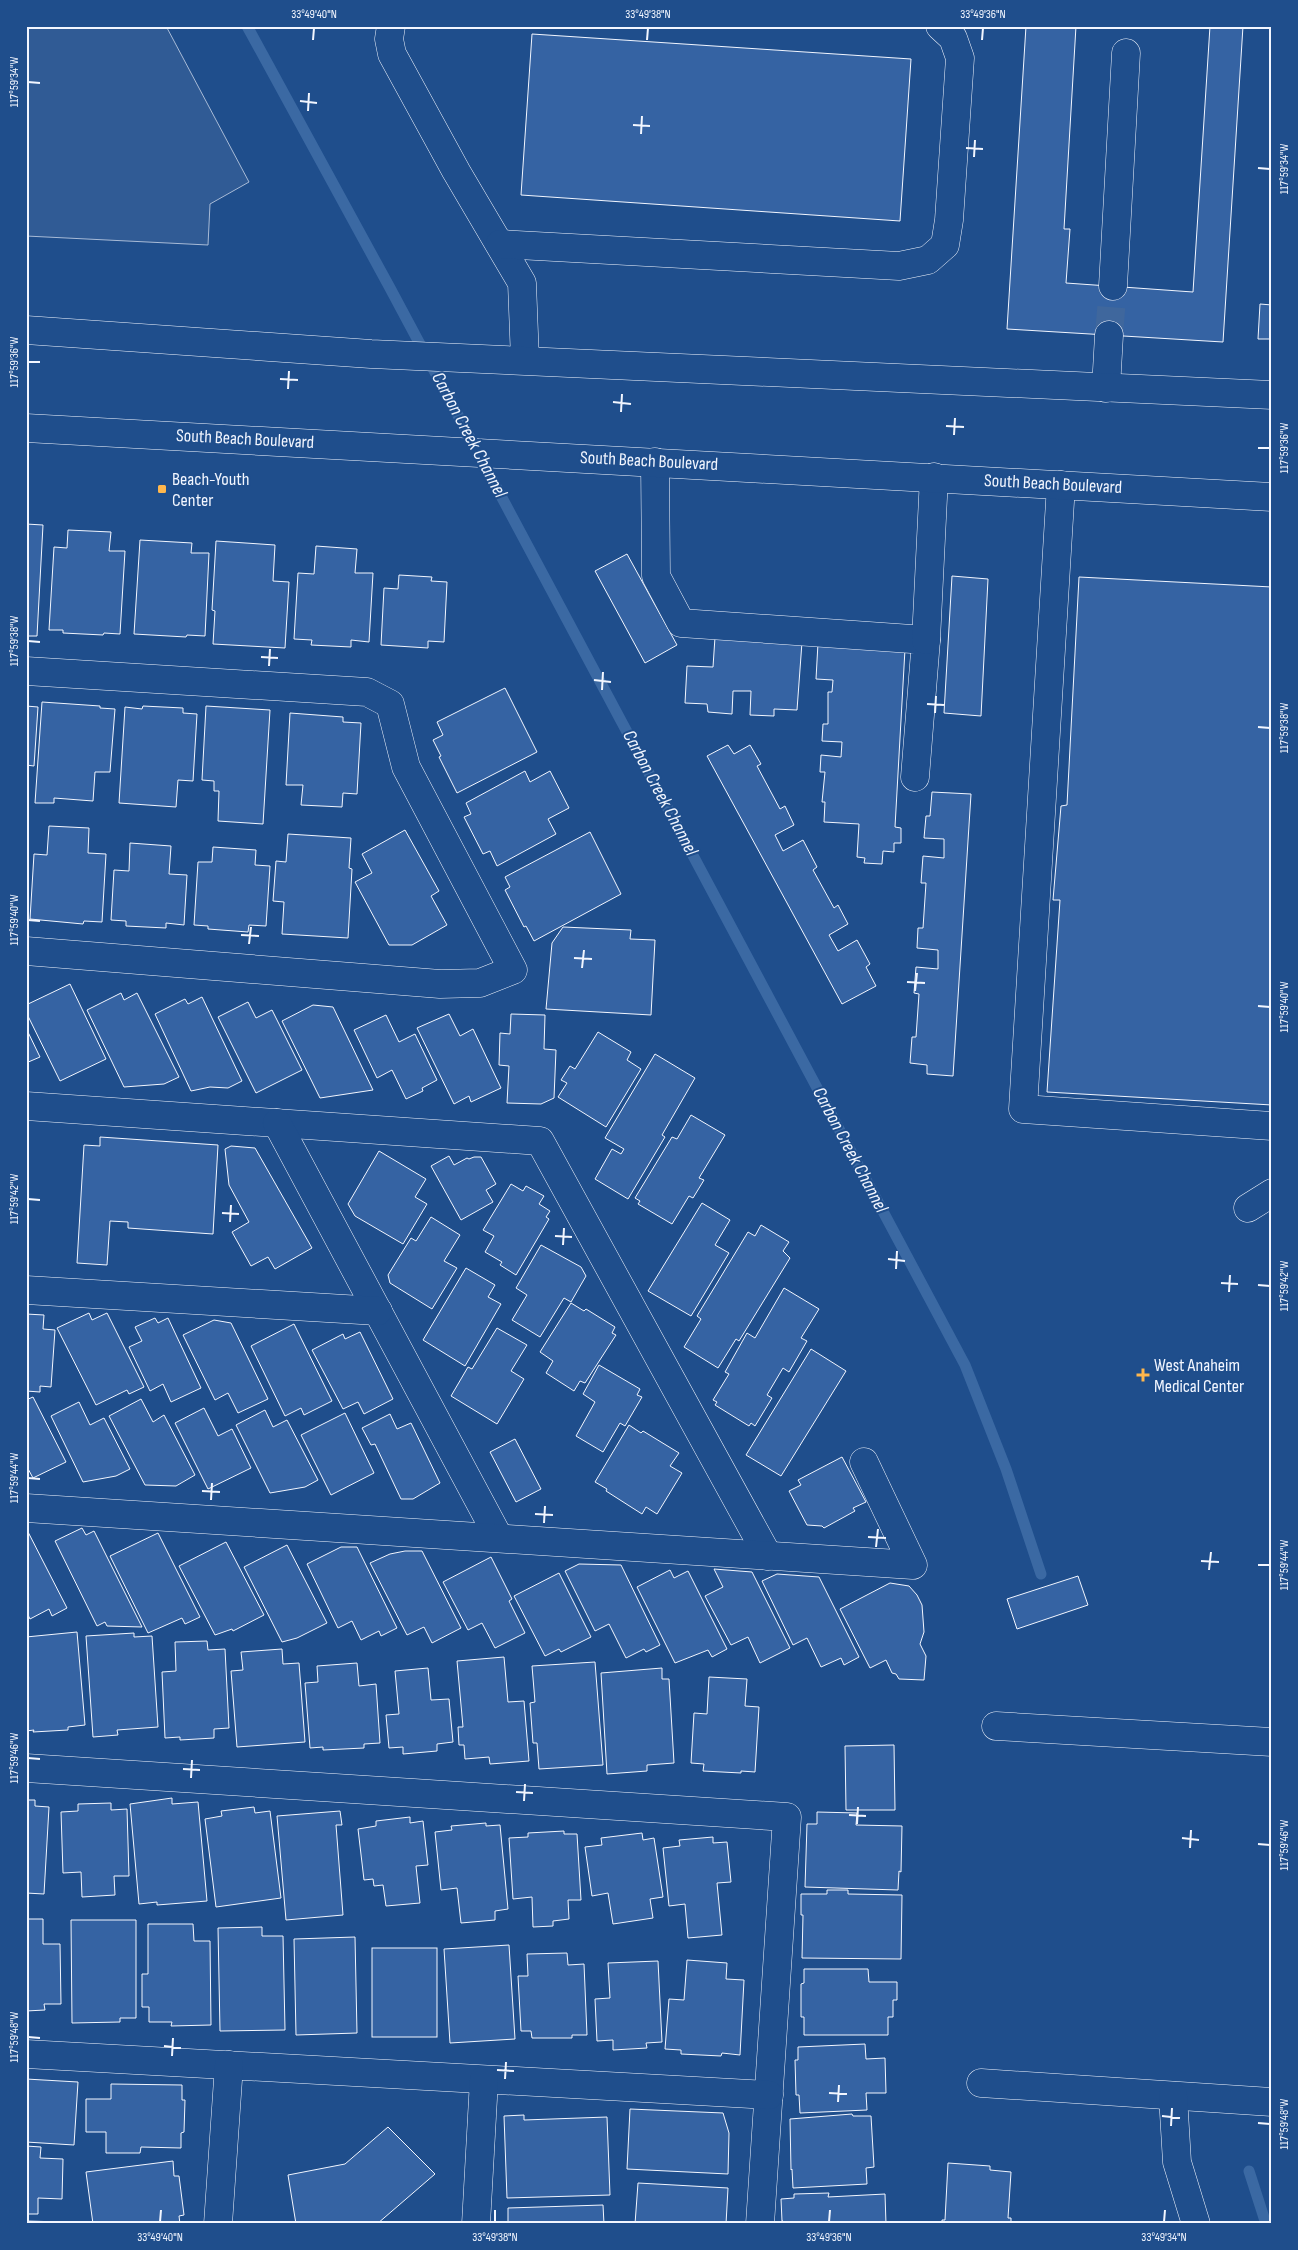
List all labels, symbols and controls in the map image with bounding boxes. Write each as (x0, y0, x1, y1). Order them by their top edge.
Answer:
text: 33°49'40"N (291, 7, 337, 22)
text: 33°49'38"N (625, 7, 671, 22)
text: 33°49'36"N (960, 7, 1006, 22)
text: 117°59'34"W (7, 57, 22, 107)
text: 117°59'34"W (1277, 144, 1292, 194)
text: 117°59'36"W (7, 336, 22, 387)
water label: Carbon Creek Channel (426, 368, 512, 502)
text: 117°59'36"W (1277, 422, 1292, 473)
street label: South Beach Boulevard (175, 425, 315, 453)
street label: South Beach Boulevard (579, 447, 719, 475)
place label: Beach-Youth Center (172, 469, 249, 511)
street label: South Beach Boulevard (983, 470, 1123, 498)
marker: Beach-Youth Center (156, 483, 168, 495)
text: 117°59'38"W (7, 615, 22, 666)
text: 117°59'38"W (1277, 702, 1292, 753)
water label: Carbon Creek Channel (617, 726, 703, 860)
text: 117°59'40"W (7, 894, 22, 945)
text: 117°59'40"W (1277, 981, 1292, 1032)
water label: Carbon Creek Channel (807, 1083, 893, 1217)
text: 117°59'42"W (7, 1174, 22, 1224)
text: 117°59'42"W (1277, 1261, 1292, 1311)
place label: West Anaheim Medical Center (1154, 1355, 1244, 1397)
marker: West Anaheim Medical Center (1136, 1368, 1150, 1382)
text: 117°59'44"W (7, 1453, 22, 1503)
text: 117°59'44"W (1277, 1540, 1292, 1590)
text: 117°59'46"W (7, 1732, 22, 1783)
text: 117°59'46"W (1277, 1819, 1292, 1870)
text: 117°59'48"W (7, 2011, 22, 2062)
text: 117°59'48"W (1277, 2098, 1292, 2149)
text: 33°49'40"N (137, 2230, 183, 2245)
text: 33°49'38"N (472, 2230, 518, 2245)
text: 33°49'36"N (806, 2230, 852, 2245)
text: 33°49'34"N (1141, 2230, 1187, 2245)

